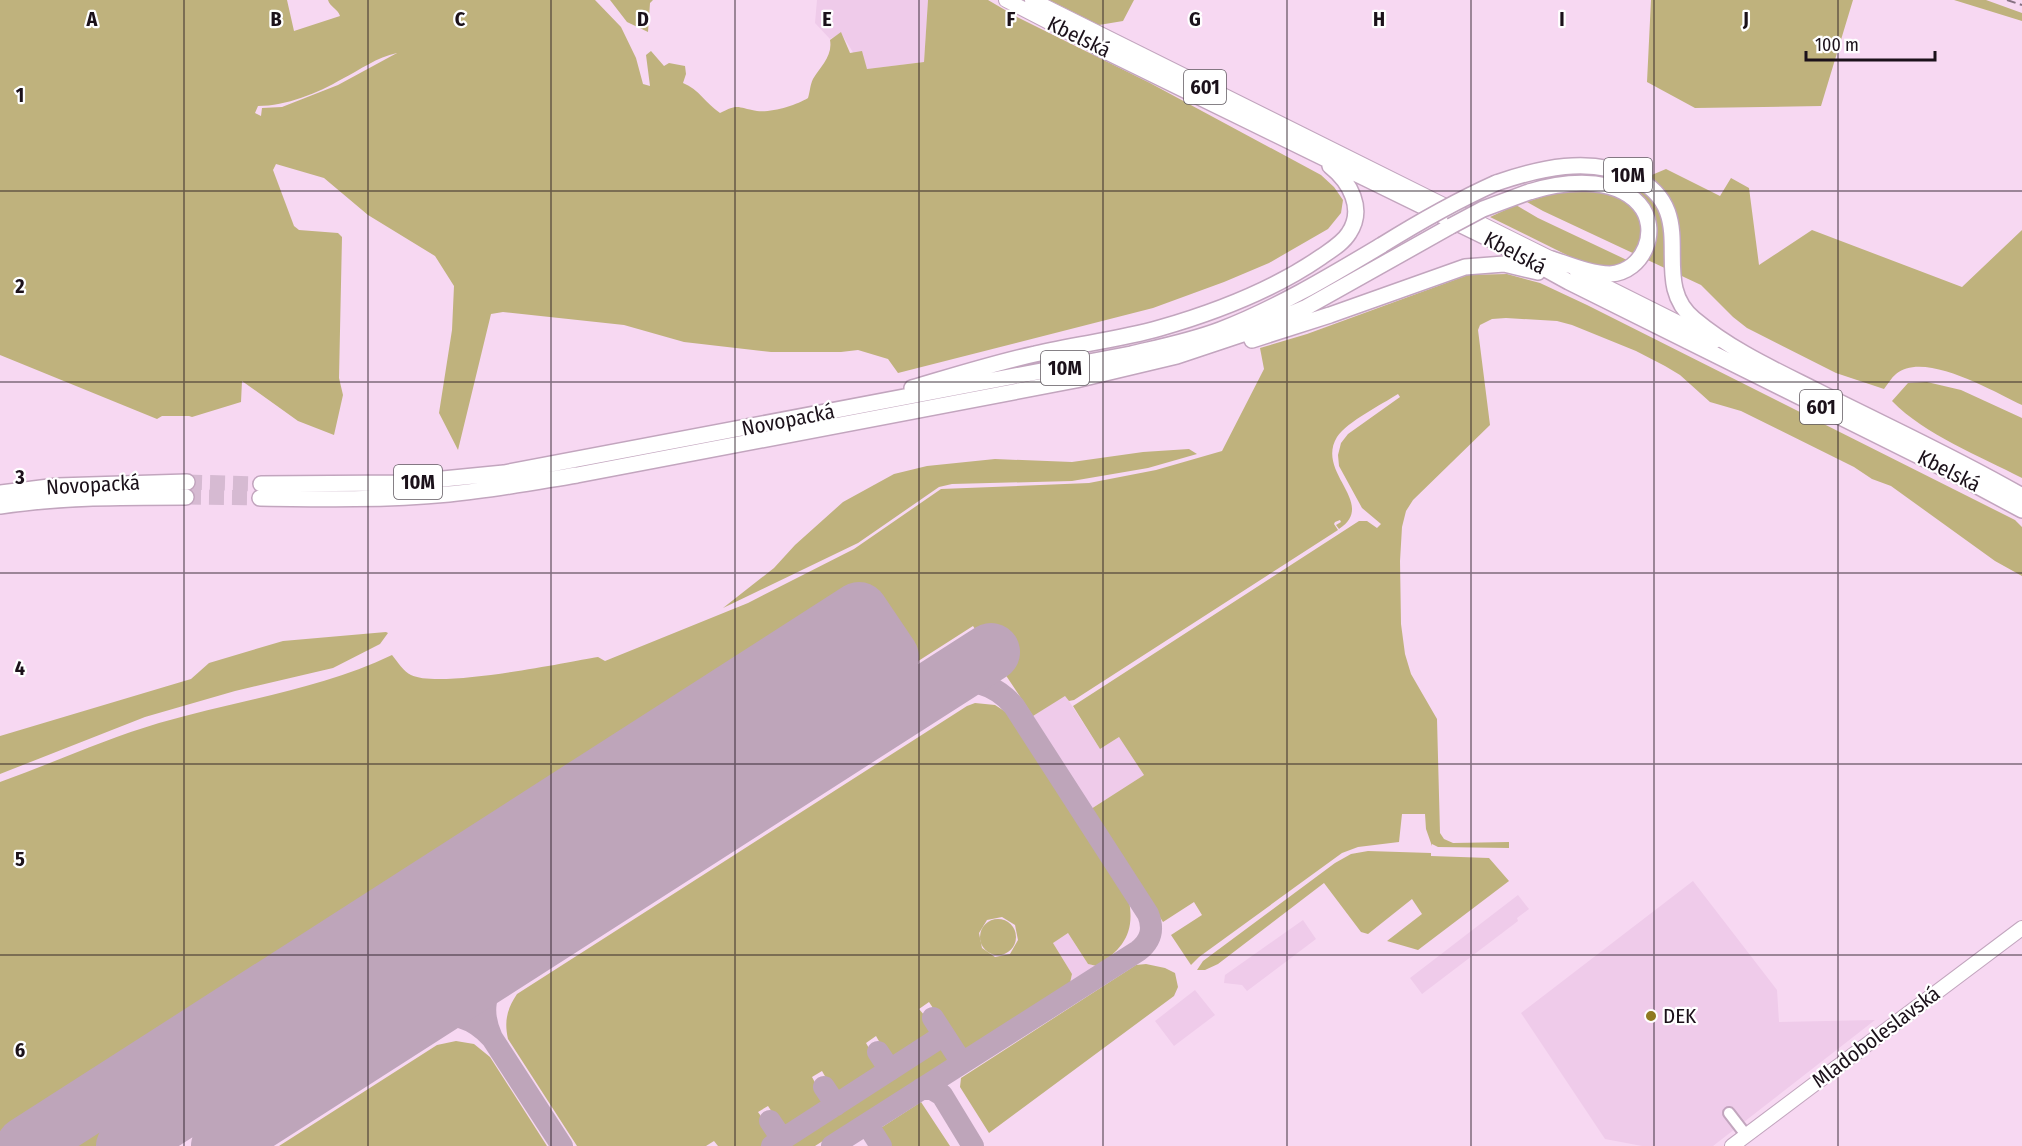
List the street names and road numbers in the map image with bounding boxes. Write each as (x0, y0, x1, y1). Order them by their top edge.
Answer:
street label: Kbelská (1043, 11, 1115, 63)
road number: 601 (1184, 70, 1226, 104)
road number: 10M (1604, 158, 1652, 192)
street label: Kbelská (1479, 226, 1551, 280)
road number: 10M (1041, 351, 1089, 385)
road number: 601 (1800, 390, 1842, 424)
street label: Novopacká (739, 398, 837, 442)
street label: Kbelská (1913, 444, 1985, 498)
road number: 10M (394, 465, 442, 499)
street label: Novopacká (45, 470, 141, 500)
street label: Mladoboleslavská (1807, 980, 1945, 1094)

